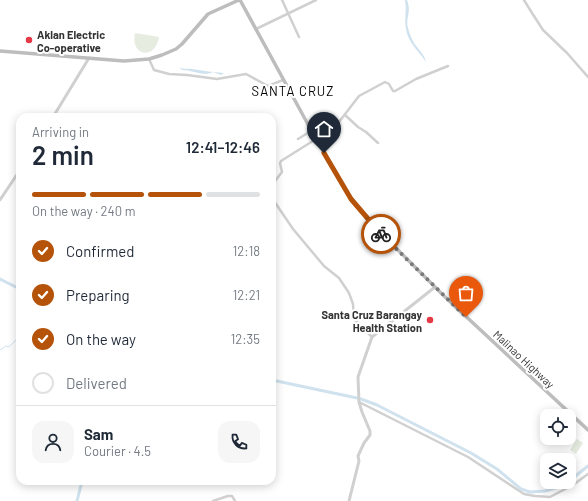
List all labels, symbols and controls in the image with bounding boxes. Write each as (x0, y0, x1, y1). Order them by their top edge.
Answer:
place label: Aklan Electric Co-operative (37, 28, 105, 54)
marker: Aklan Electric Co-operative (24, 35, 34, 45)
district label: SANTA CRUZ (252, 83, 334, 99)
pin (307, 112, 341, 153)
icon: home (313, 118, 335, 140)
text: Arriving in (32, 124, 89, 140)
text: 12:41–12:46 (186, 138, 260, 156)
text: 2 min (32, 139, 94, 170)
text: On the way · 240 m (32, 203, 135, 219)
courier (361, 214, 401, 254)
icon: bike (370, 223, 392, 245)
icon: check (32, 240, 54, 262)
text: Confirmed (66, 242, 134, 260)
text: 12:18 (233, 243, 260, 259)
pin (449, 276, 483, 317)
icon: bag (455, 282, 477, 304)
icon: check (32, 284, 54, 306)
text: Preparing (66, 286, 130, 304)
text: 12:21 (233, 287, 260, 303)
place label: Santa Cruz Barangay Health Station (321, 308, 422, 334)
marker: Santa Cruz Barangay Health Station (425, 315, 435, 325)
street label: Malinao Highway (491, 327, 557, 391)
icon: check (32, 328, 54, 350)
text: On the way (66, 330, 136, 348)
text: 12:35 (231, 331, 260, 347)
text: Delivered (66, 374, 127, 392)
map controls (540, 409, 576, 489)
button: locate (540, 409, 576, 445)
button: person (32, 421, 74, 463)
button: phone (218, 421, 260, 463)
text: Sam (84, 425, 113, 443)
text: Courier · 4.5 (84, 443, 151, 459)
button: layers (540, 453, 576, 489)

